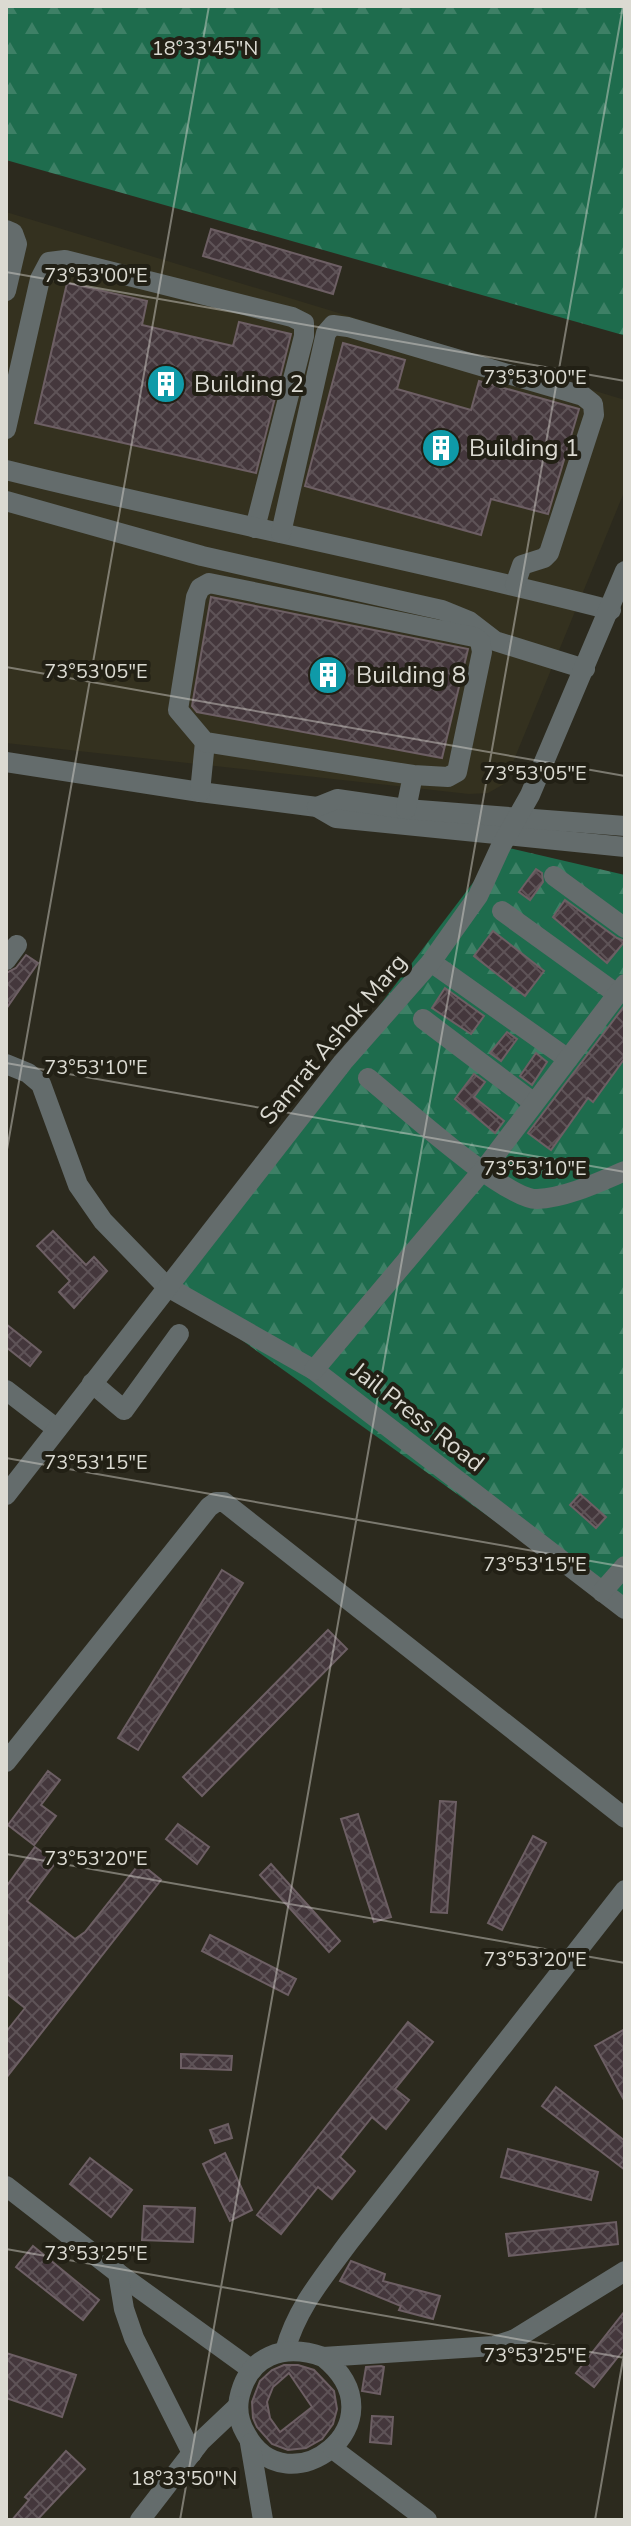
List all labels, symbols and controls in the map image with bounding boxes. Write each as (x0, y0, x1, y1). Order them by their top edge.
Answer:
text: 18°33'45"N (152, 35, 258, 62)
text: 73°53'00"E (44, 262, 148, 289)
building icon: Building 2 (145, 363, 187, 405)
text: 73°53'00"E (483, 364, 587, 391)
place label: Building 2 (194, 368, 304, 400)
building icon: Building 1 (420, 427, 462, 469)
place label: Building 1 (469, 432, 579, 464)
building icon: Building 8 (307, 654, 349, 696)
text: 73°53'05"E (44, 658, 148, 685)
place label: Building 8 (356, 659, 466, 691)
text: 73°53'05"E (483, 760, 587, 787)
street label: Samrat Ashok Marg (252, 947, 414, 1131)
text: 73°53'10"E (44, 1054, 148, 1081)
text: 73°53'10"E (483, 1155, 587, 1182)
street label: Jail Press Road (344, 1354, 491, 1479)
text: 73°53'15"E (44, 1449, 148, 1476)
text: 73°53'15"E (483, 1551, 587, 1578)
text: 73°53'20"E (44, 1845, 148, 1872)
text: 73°53'20"E (483, 1946, 587, 1973)
text: 73°53'25"E (44, 2240, 148, 2267)
text: 73°53'25"E (483, 2342, 587, 2369)
text: 18°33'50"N (131, 2465, 237, 2492)

